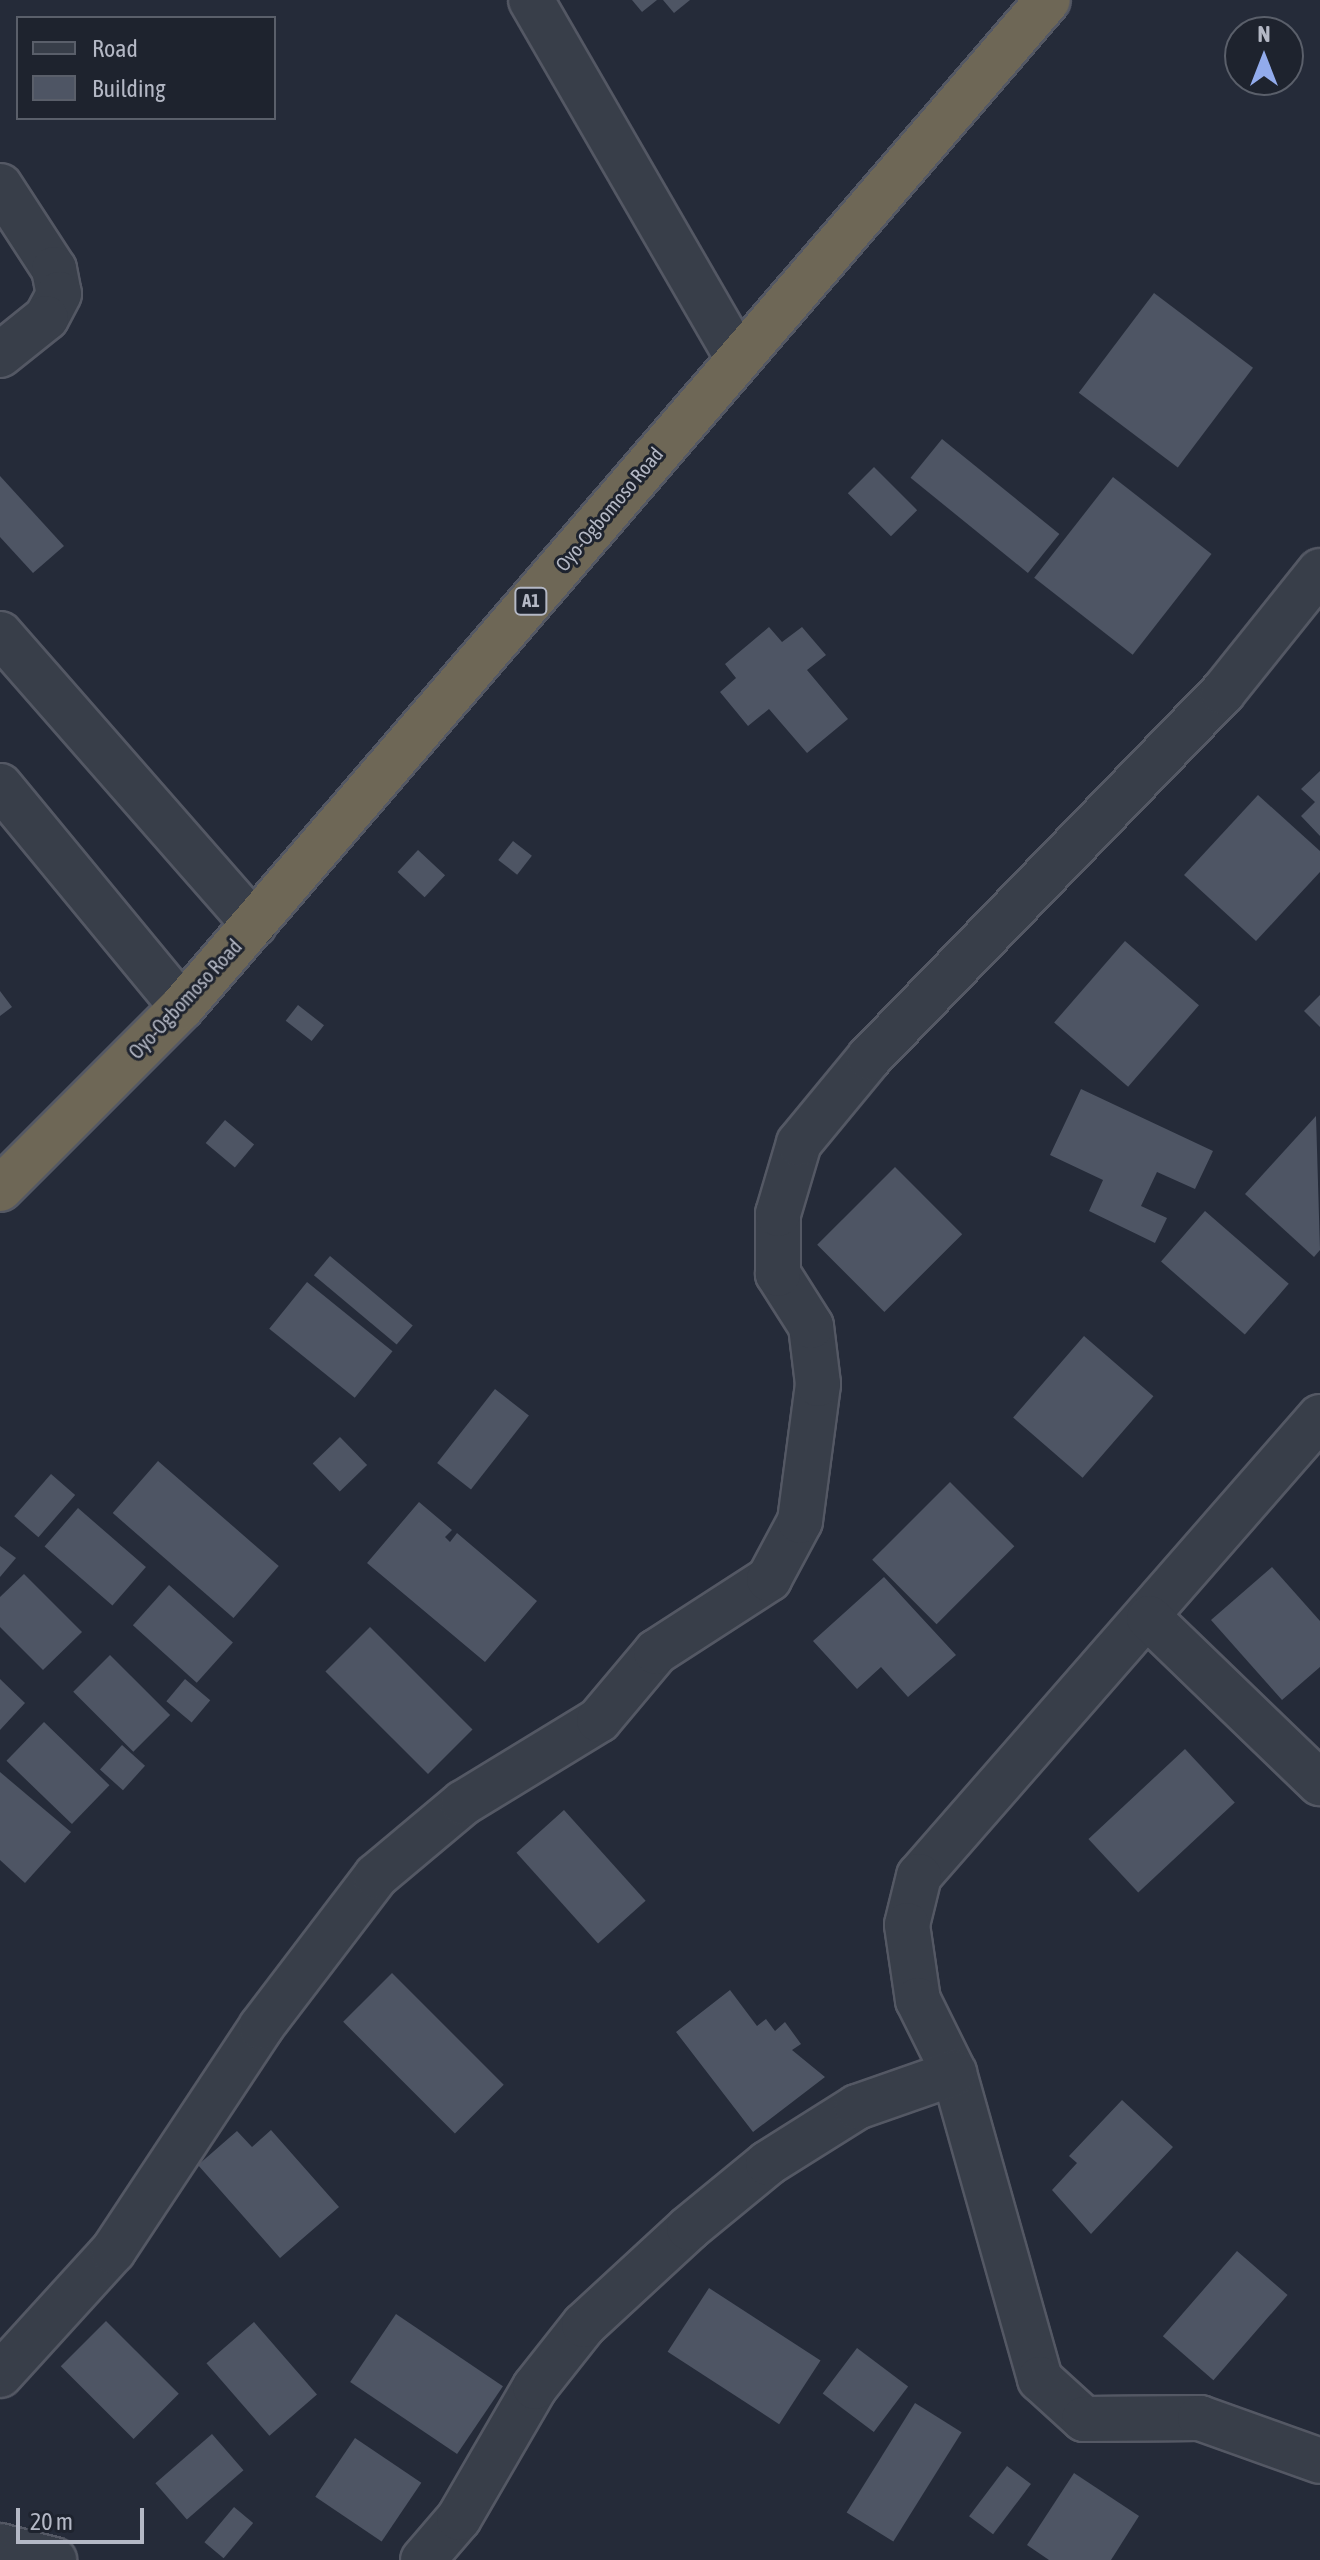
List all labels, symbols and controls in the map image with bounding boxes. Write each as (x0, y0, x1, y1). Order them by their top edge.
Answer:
legend (16, 16, 276, 120)
north arrow (1224, 16, 1304, 96)
text: N (1258, 21, 1270, 47)
text: Road (92, 35, 138, 62)
text: Building (92, 75, 165, 102)
street label: Oyo-Ogbomoso Road (550, 442, 668, 576)
road number: A1 (513, 587, 549, 615)
street label: Oyo-Ogbomoso Road (124, 934, 246, 1064)
scale bar (20, 2492, 148, 2542)
text: 20 m (30, 2508, 73, 2535)

